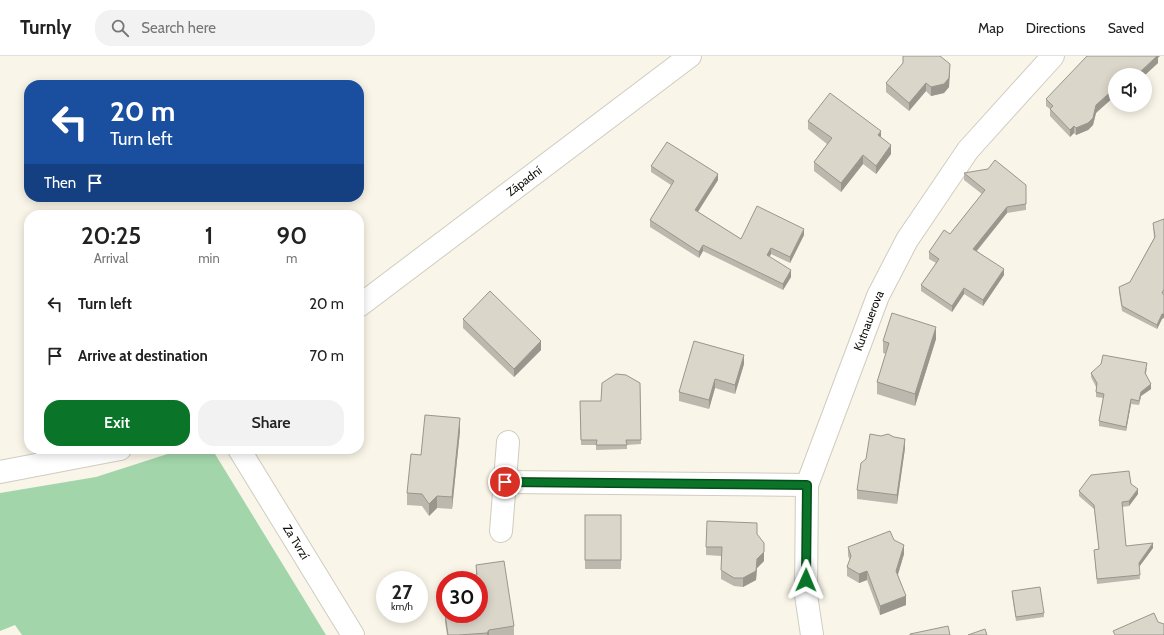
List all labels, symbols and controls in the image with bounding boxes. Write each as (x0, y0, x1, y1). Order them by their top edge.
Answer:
search box (95, 10, 375, 46)
text: Turnly (20, 16, 71, 39)
icon: search (109, 17, 131, 39)
text: Search here (141, 19, 216, 37)
text: Map (978, 19, 1004, 37)
text: Directions (1026, 19, 1086, 37)
text: Saved (1108, 19, 1144, 37)
map controls (1108, 68, 1152, 112)
button: sound (1108, 68, 1152, 112)
text: 20 m (110, 94, 175, 128)
icon: left (44, 96, 96, 148)
text: Turn left (110, 128, 173, 150)
street label: Západní (503, 162, 545, 199)
icon: arrive (84, 172, 106, 194)
text: Then (44, 174, 76, 192)
text: 20:25 (81, 221, 141, 250)
text: 1 (205, 221, 213, 250)
text: 90 (277, 221, 307, 250)
text: Arrival (94, 250, 128, 266)
text: min (198, 250, 220, 266)
text: m (286, 250, 298, 266)
street label: Kutnauerova (850, 287, 887, 353)
icon: left (44, 293, 66, 315)
text: Turn left (78, 295, 132, 313)
text: 20 m (309, 295, 344, 313)
icon: arrive (44, 345, 66, 367)
text: Arrive at destination (78, 347, 208, 365)
text: 70 m (310, 347, 344, 365)
button: Exit (44, 400, 190, 446)
button: Share (198, 400, 344, 446)
pin (488, 465, 522, 499)
icon: arrive (494, 471, 516, 493)
street label: Za Tvrzí (280, 521, 313, 562)
position arrow (785, 559, 827, 601)
speed limit sign: 30 (436, 571, 488, 623)
text: 27 (392, 580, 412, 604)
text: km/h (391, 600, 413, 613)

